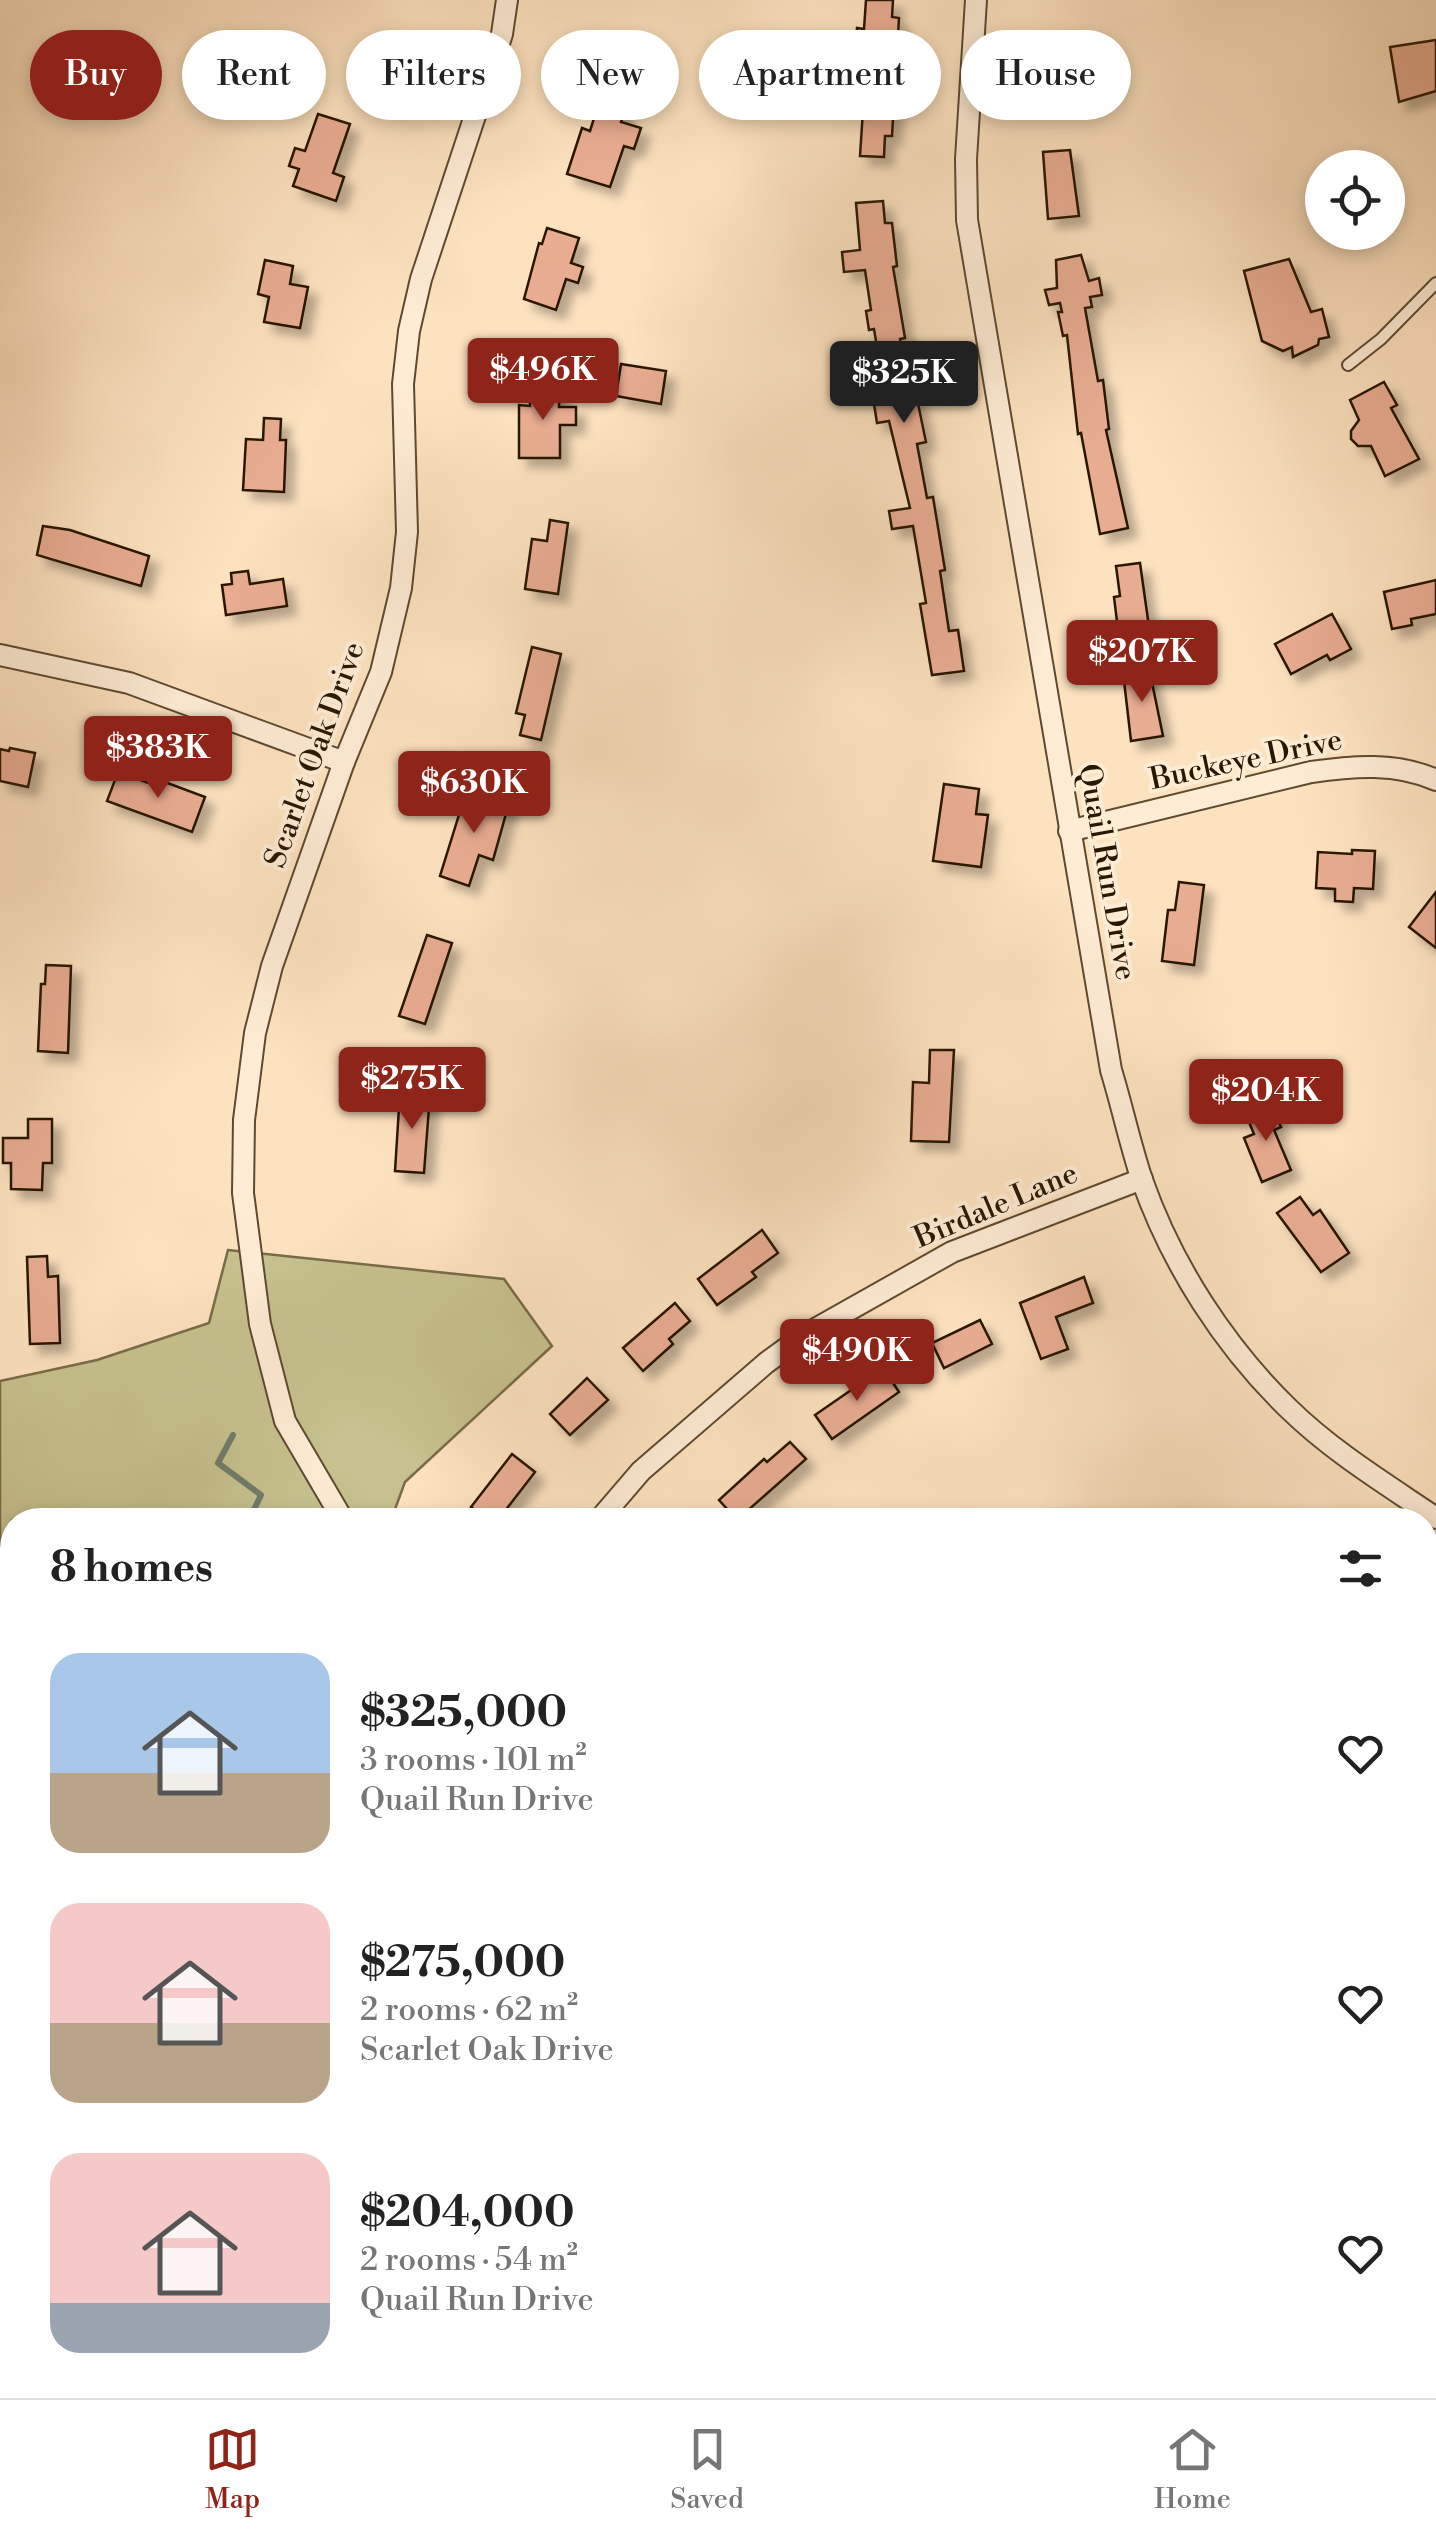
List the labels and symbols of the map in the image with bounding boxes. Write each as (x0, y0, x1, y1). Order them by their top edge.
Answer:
pin: $496K (473, 338, 613, 423)
pin: $325K (834, 341, 974, 426)
pin: $207K (1072, 620, 1212, 705)
street label: Scarlet Oak Drive (256, 637, 374, 873)
pin: $383K (88, 716, 228, 801)
street label: Buckeye Drive (1145, 721, 1346, 799)
pin: $630K (404, 751, 544, 836)
street label: Quail Run Drive (1069, 761, 1145, 983)
pin: $275K (342, 1047, 482, 1132)
pin: $204K (1196, 1059, 1336, 1144)
street label: Birdale Lane (907, 1154, 1084, 1258)
pin: $490K (787, 1319, 927, 1404)

